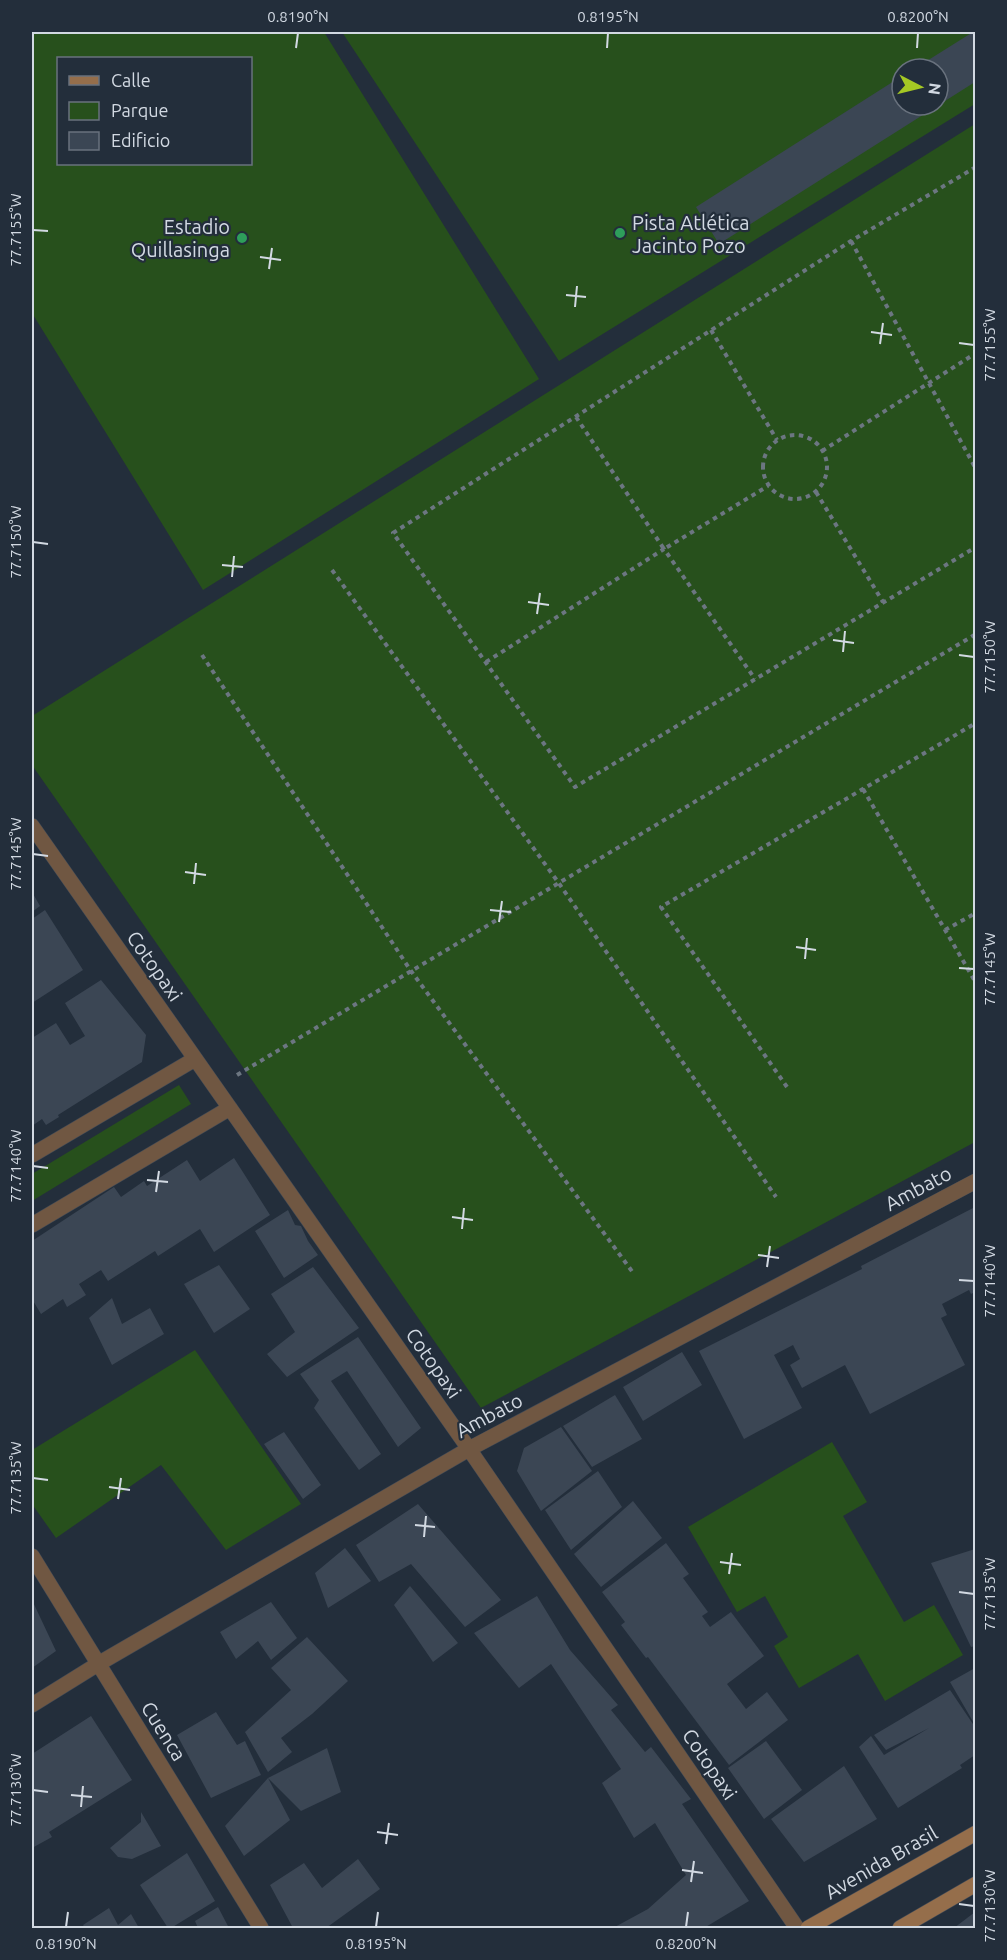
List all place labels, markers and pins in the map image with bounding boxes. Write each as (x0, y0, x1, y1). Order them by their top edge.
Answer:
place label: Pista Atlética Jacinto Pozo (632, 211, 750, 257)
place label: Estadio Quillasinga (131, 215, 230, 261)
marker: Pista Atlética Jacinto Pozo (613, 226, 627, 240)
marker: Estadio Quillasinga (235, 231, 249, 245)

